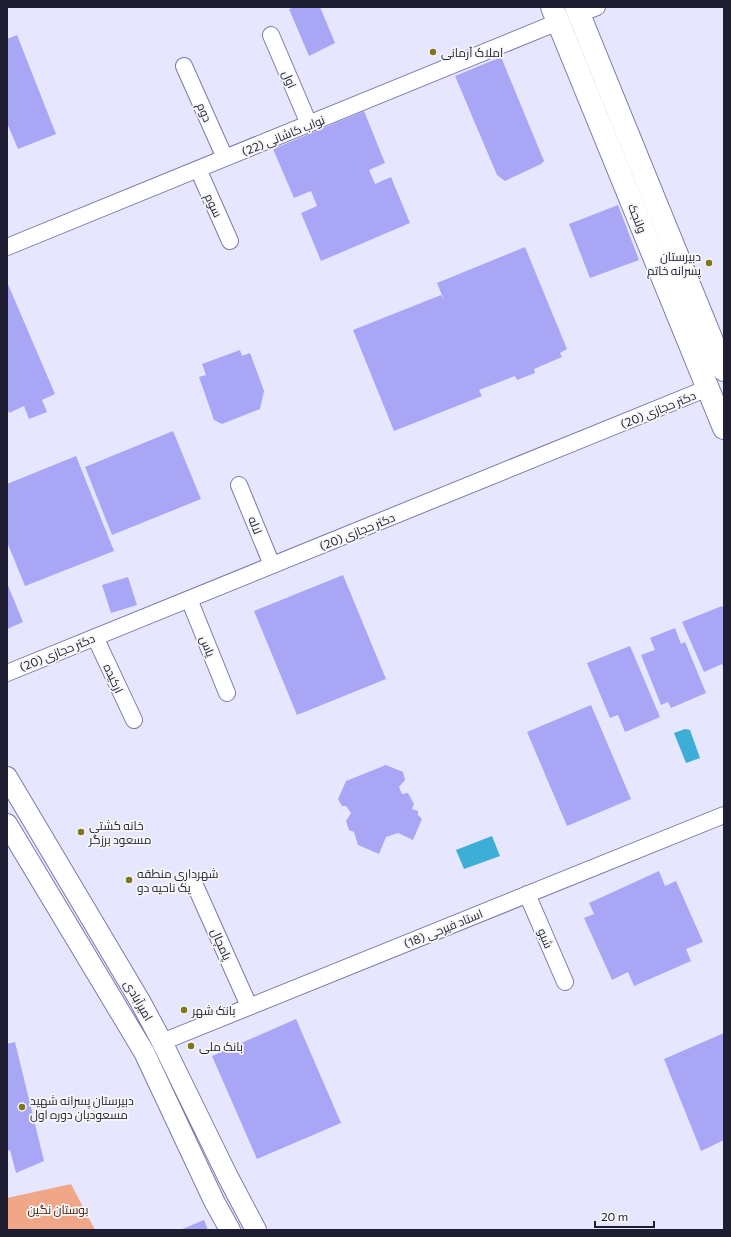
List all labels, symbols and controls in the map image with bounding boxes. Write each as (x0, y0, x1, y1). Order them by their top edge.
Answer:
place label: املاک آرمانی (441, 45, 503, 60)
marker: املاک آرمانی (428, 47, 438, 57)
street label: اول (279, 68, 300, 90)
street label: دوم (193, 100, 216, 125)
street label: نواب کاشانی (22) (239, 112, 327, 159)
street label: سوم (201, 191, 226, 220)
street label: ولنجک (625, 201, 650, 235)
place label: دبیرستان پسرانه خاتم (647, 249, 702, 280)
marker: دبیرستان پسرانه خاتم (704, 258, 714, 268)
street label: دکتر حجازی (20) (618, 387, 698, 431)
street label: دکتر حجازی (20) (317, 509, 397, 553)
street label: لاله (246, 514, 266, 536)
street label: دکتر حجازی (20) (17, 630, 97, 674)
street label: یاس (197, 634, 219, 660)
street label: ارکیده (100, 661, 127, 695)
place label: خانه کشتی مسعود برزگر (88, 818, 151, 847)
marker: خانه کشتی مسعود برزگر (76, 827, 86, 837)
place label: شهرداری منطقه یک ناحیه دو (137, 866, 219, 895)
marker: شهرداری منطقه یک ناحیه دو (124, 875, 134, 885)
street label: استاد فیرحی (18) (401, 906, 485, 951)
street label: پامچال (206, 926, 235, 964)
street label: شبو (535, 926, 556, 951)
street label: امیرآبادی (121, 977, 156, 1023)
place label: بانک شهر (191, 1003, 236, 1018)
marker: بانک شهر (179, 1005, 189, 1015)
place label: بانک ملی (199, 1039, 243, 1054)
marker: بانک ملی (186, 1041, 196, 1051)
place label: دبیرستان پسرانه شهید مسعودیان دوره اول (30, 1093, 134, 1122)
marker: دبیرستان پسرانه شهید مسعودیان دوره اول (17, 1102, 27, 1112)
park label: بوستان نگین (27, 1202, 89, 1217)
scale bar (595, 1203, 654, 1229)
text: 20 m (601, 1209, 628, 1223)

